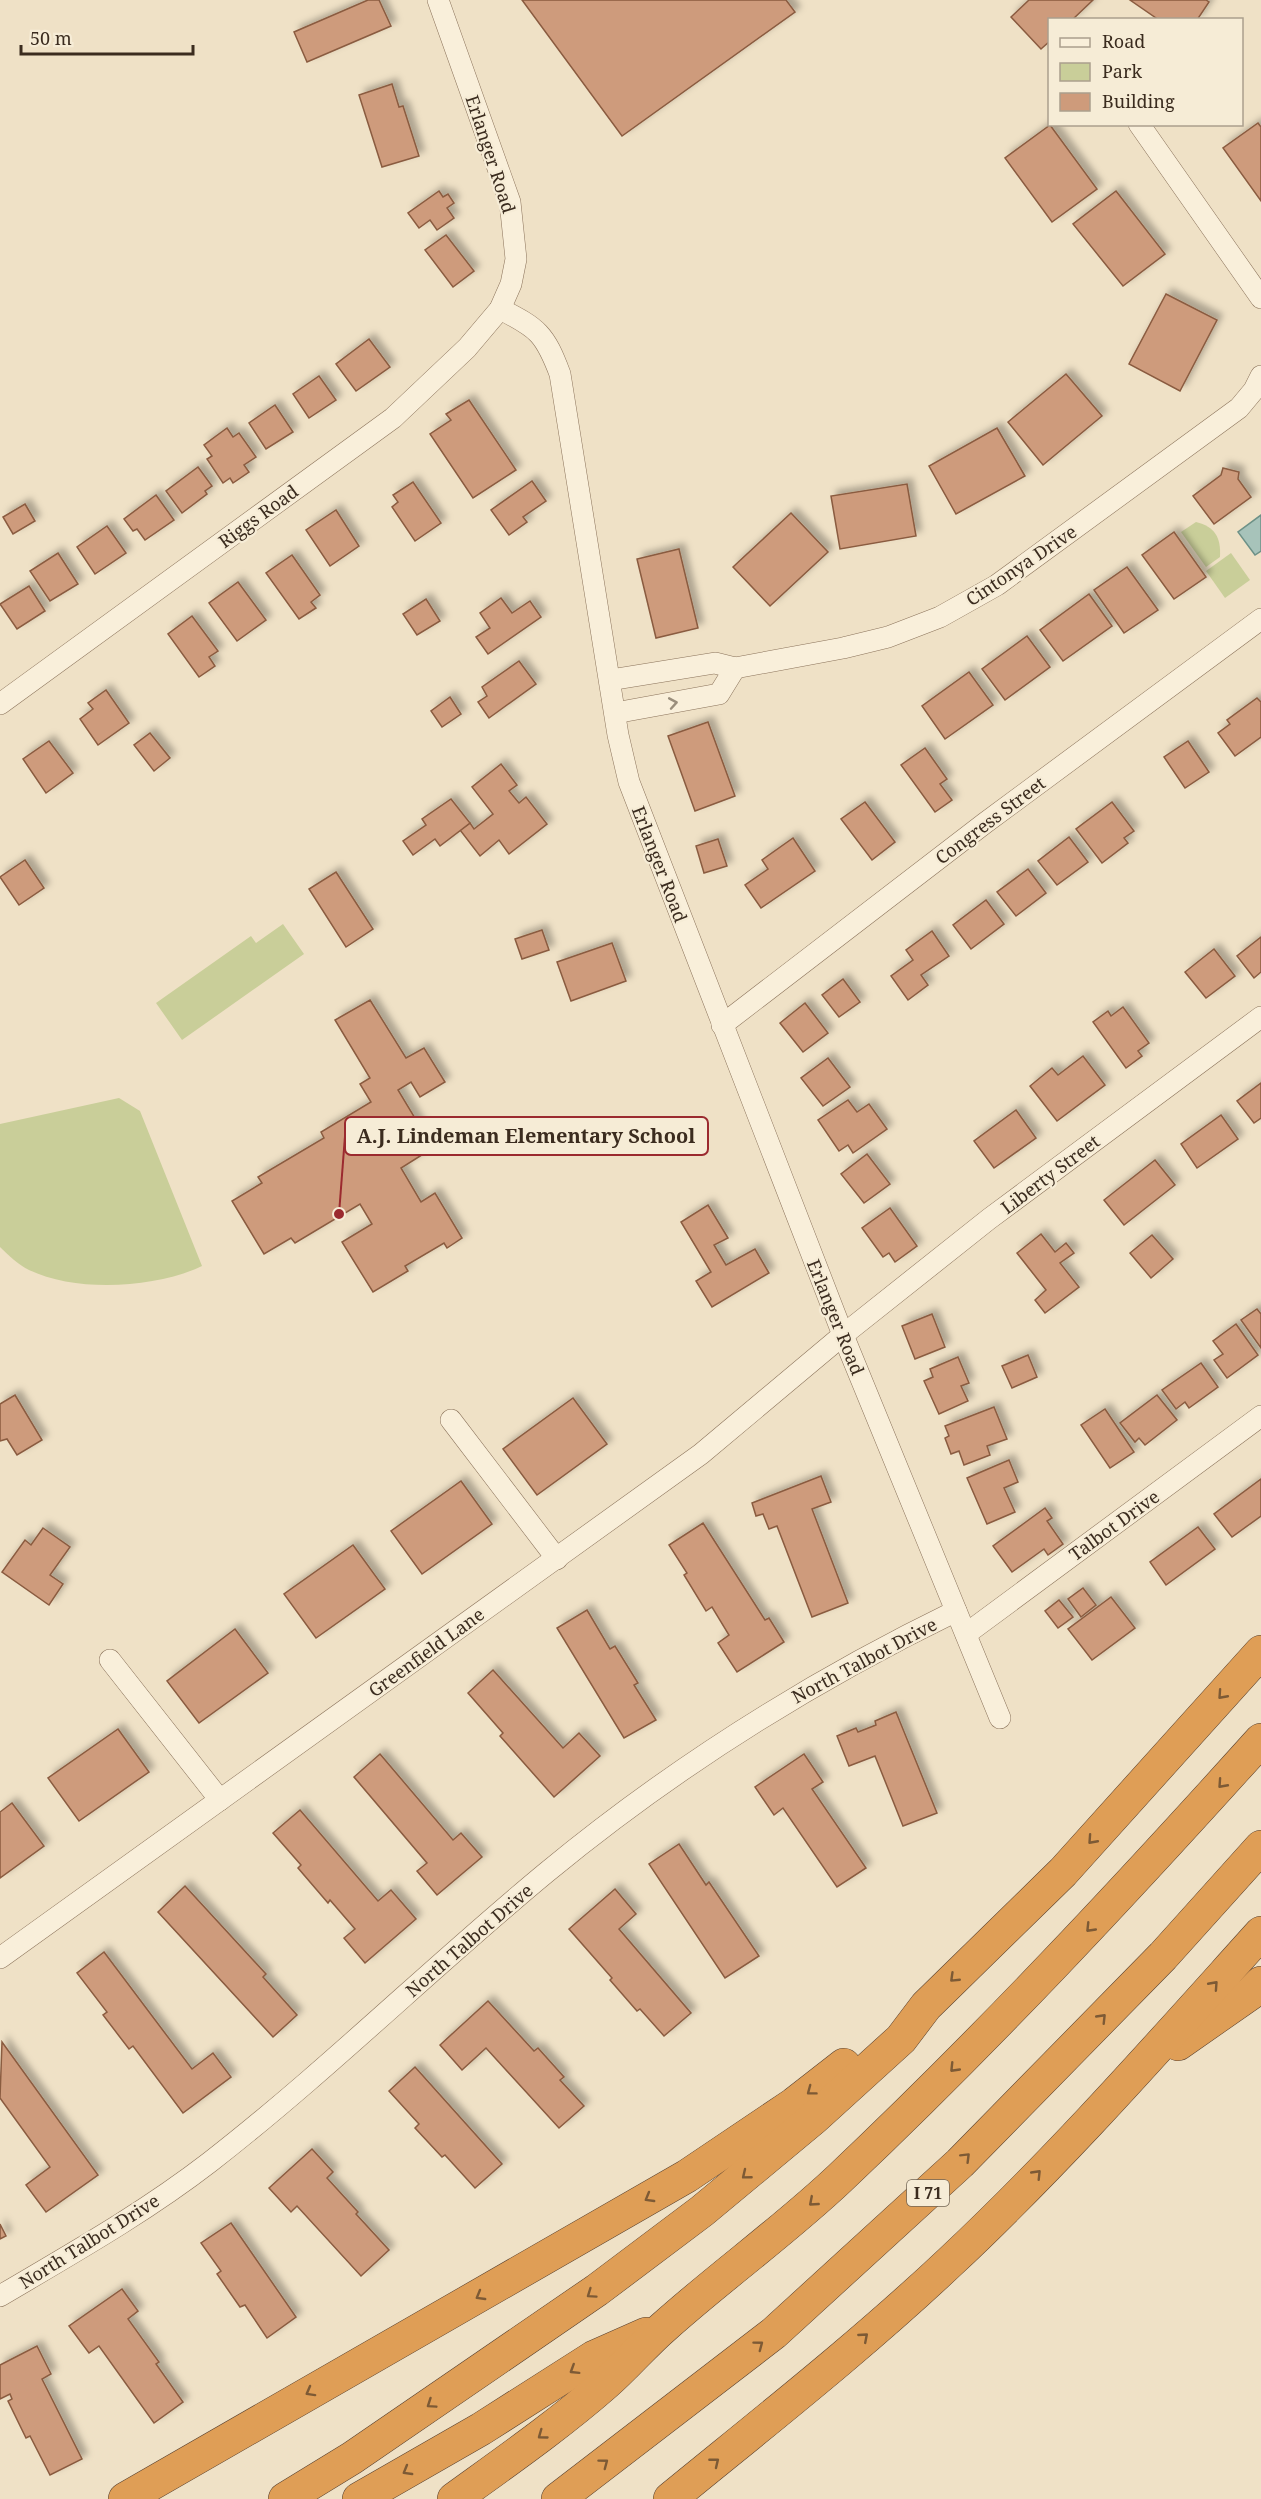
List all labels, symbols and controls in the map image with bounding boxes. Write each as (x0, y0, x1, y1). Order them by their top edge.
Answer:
scale bar (21, 18, 194, 56)
legend (1048, 18, 1243, 126)
text: 50 m (30, 26, 72, 50)
text: Road (1102, 29, 1145, 53)
text: Park (1102, 59, 1142, 83)
text: Building (1102, 89, 1175, 113)
street label: Erlanger Road (461, 92, 521, 216)
street label: Riggs Road (213, 479, 303, 553)
street label: Cintonya Drive (961, 519, 1081, 611)
one-way arrow (668, 697, 678, 710)
street label: Congress Street (930, 771, 1050, 869)
street label: Erlanger Road (627, 802, 693, 926)
callout: A.J. Lindeman Elementary School (345, 1117, 708, 1155)
text: A.J. Lindeman Elementary School (357, 1122, 695, 1149)
street label: Liberty Street (996, 1129, 1104, 1219)
street label: Erlanger Road (802, 1256, 870, 1378)
street label: Talbot Drive (1064, 1484, 1164, 1566)
street label: Greenfield Lane (363, 1602, 489, 1702)
street label: North Talbot Drive (787, 1612, 941, 1708)
one-way arrow (1218, 1688, 1229, 1699)
one-way arrow (1218, 1777, 1229, 1788)
one-way arrow (1088, 1833, 1099, 1844)
street label: North Talbot Drive (400, 1878, 538, 2002)
one-way arrow (1087, 1920, 1098, 1931)
one-way arrow (951, 1971, 962, 1982)
one-way arrow (1207, 1982, 1218, 1992)
one-way arrow (1095, 2015, 1106, 2025)
one-way arrow (951, 2060, 962, 2071)
one-way arrow (807, 2083, 818, 2094)
one-way arrow (958, 2154, 969, 2165)
one-way arrow (741, 2167, 752, 2178)
one-way arrow (1029, 2171, 1040, 2182)
road number: I 71 (907, 2180, 949, 2206)
street label: North Talbot Drive (14, 2188, 164, 2294)
one-way arrow (645, 2191, 655, 2203)
one-way arrow (809, 2195, 820, 2206)
one-way arrow (587, 2287, 598, 2298)
one-way arrow (476, 2289, 486, 2300)
one-way arrow (858, 2333, 868, 2344)
one-way arrow (752, 2341, 763, 2352)
one-way arrow (570, 2363, 581, 2374)
one-way arrow (306, 2385, 316, 2396)
one-way arrow (426, 2397, 437, 2408)
one-way arrow (538, 2428, 549, 2439)
one-way arrow (708, 2459, 719, 2470)
one-way arrow (598, 2460, 609, 2471)
one-way arrow (403, 2464, 413, 2475)

